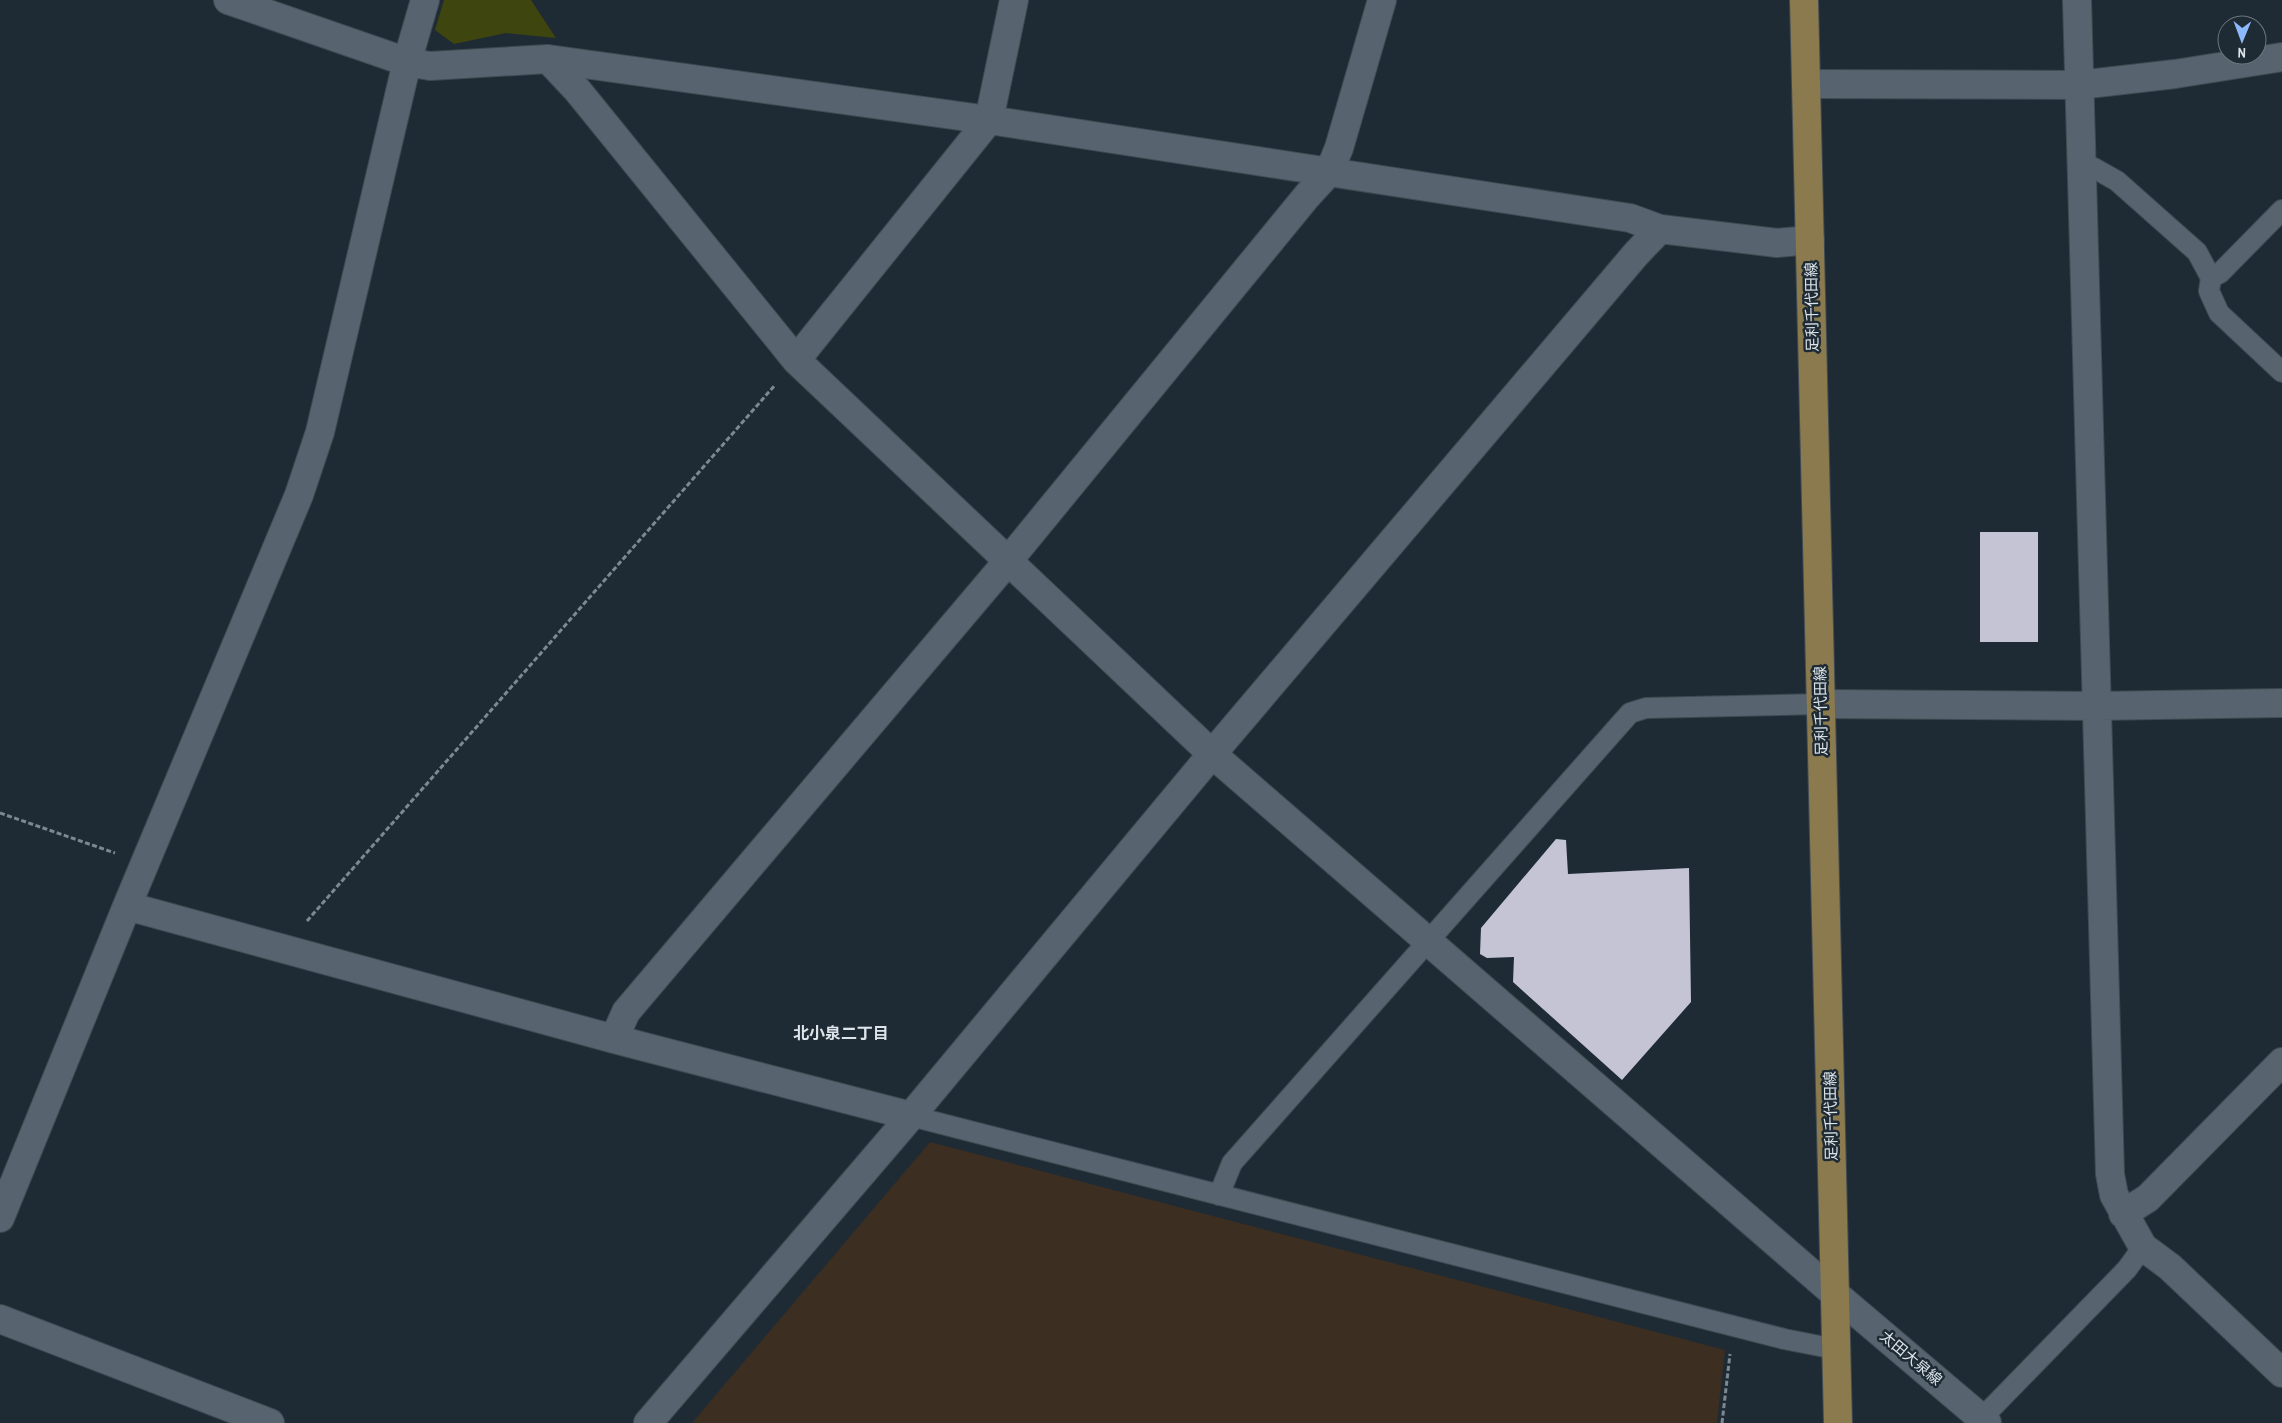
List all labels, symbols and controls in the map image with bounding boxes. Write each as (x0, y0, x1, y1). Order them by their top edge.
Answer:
north arrow (2217, 15, 2267, 65)
text: N (2237, 44, 2246, 62)
street label: 足利千代田線 (1800, 262, 1823, 352)
street label: 足利千代田線 (1809, 666, 1832, 756)
district label: 北小泉二丁目 (793, 1022, 889, 1044)
street label: 足利千代田線 (1819, 1071, 1842, 1161)
street label: 太田大泉線 (1876, 1325, 1947, 1390)

